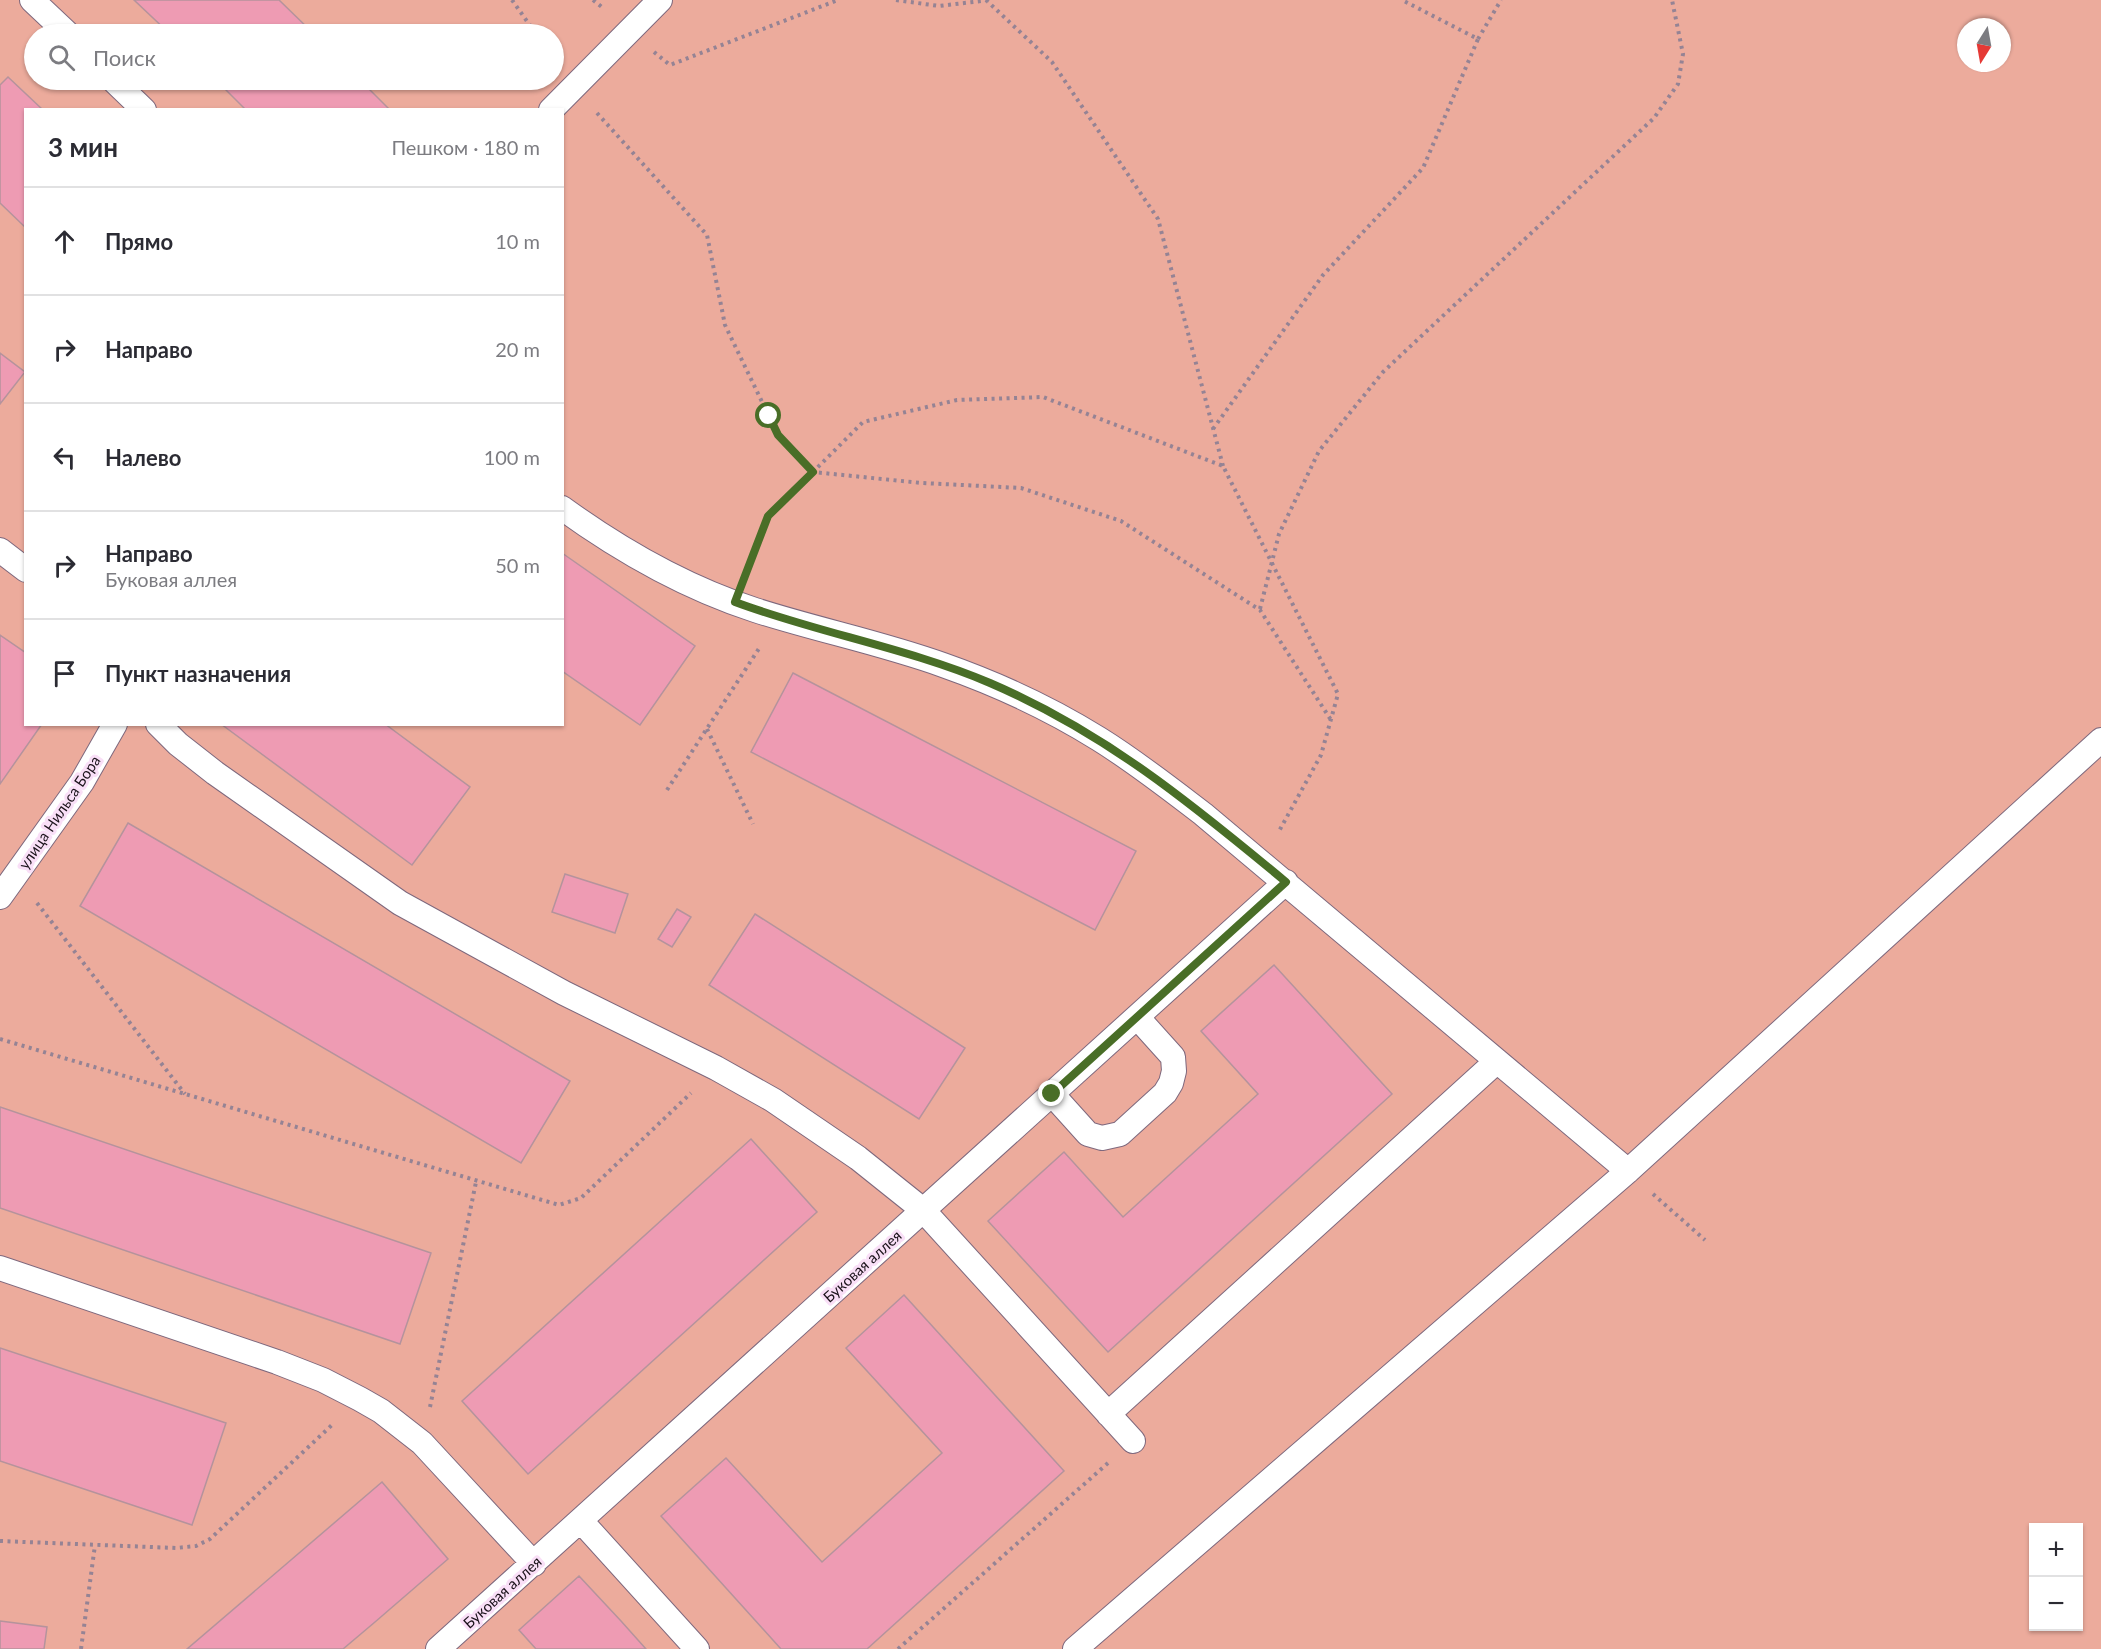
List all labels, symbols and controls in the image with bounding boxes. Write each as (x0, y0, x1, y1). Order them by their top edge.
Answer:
north arrow (1957, 18, 2011, 72)
search box (24, 24, 564, 90)
icon: search (45, 41, 78, 74)
text: Поиск (93, 44, 156, 71)
text: 3 мин (48, 131, 118, 163)
text: Пешком · 180 m (391, 135, 540, 159)
icon: ahead (48, 225, 81, 258)
text: Прямо (105, 228, 173, 255)
text: 10 m (495, 229, 540, 253)
icon: right (48, 333, 81, 366)
text: Направо (105, 336, 193, 363)
text: 20 m (495, 337, 540, 361)
route start (755, 402, 781, 428)
icon: left (48, 441, 81, 474)
text: Налево (105, 444, 181, 471)
text: 100 m (484, 445, 540, 469)
text: Направо (105, 540, 193, 567)
icon: right (48, 549, 81, 582)
text: 50 m (495, 553, 540, 577)
text: Буковая аллея (105, 567, 237, 591)
icon: arrive (48, 657, 81, 690)
text: Пункт назначения (105, 660, 291, 687)
street label: улица Нильса Бора (14, 752, 104, 872)
route end (1038, 1080, 1064, 1106)
street label: Буковая аллея (819, 1226, 905, 1306)
map controls (2029, 1523, 2083, 1631)
button: + (2029, 1523, 2083, 1577)
street label: Буковая аллея (459, 1552, 545, 1632)
button: − (2029, 1577, 2083, 1631)

